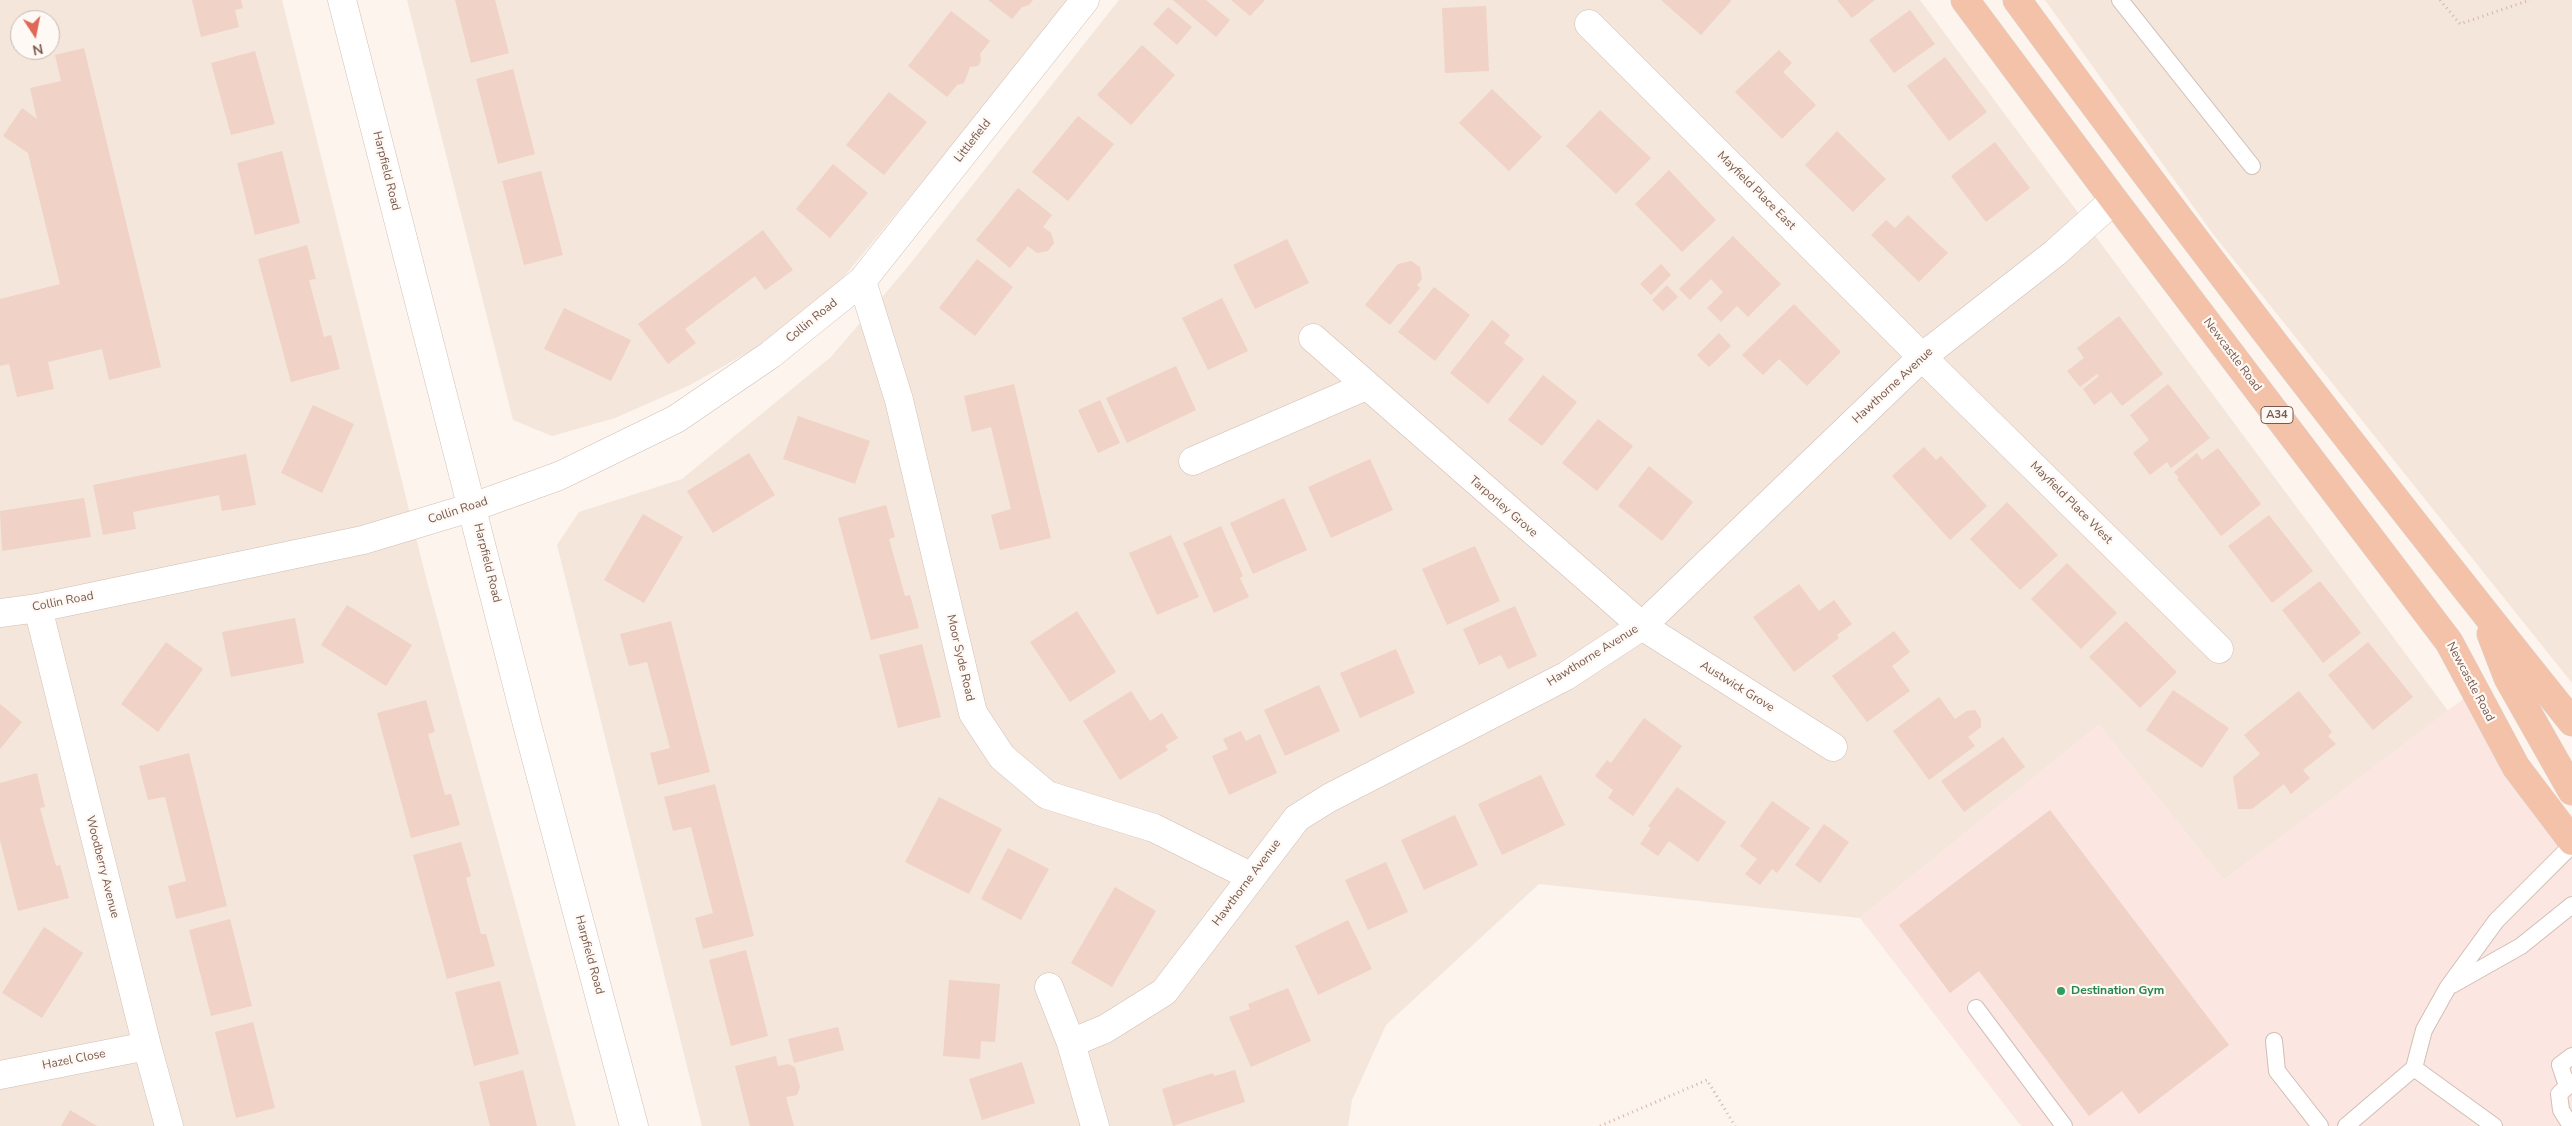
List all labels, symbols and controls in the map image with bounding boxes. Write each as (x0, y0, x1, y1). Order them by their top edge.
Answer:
north arrow (10, 10, 60, 60)
text: N (31, 39, 45, 60)
street label: Littlefield (952, 116, 994, 166)
street label: Harpfield Road (369, 130, 403, 212)
street label: Mayfield Place East (1714, 149, 1798, 233)
street label: Collin Road (783, 296, 841, 346)
street label: Newcastle Road (2200, 316, 2264, 394)
street label: Hawthorne Avenue (1850, 345, 1936, 427)
road number: A34 (2261, 406, 2293, 424)
street label: Mayfield Place West (2027, 459, 2115, 547)
street label: Tarporley Grove (1466, 473, 1540, 541)
street label: Collin Road (426, 495, 490, 527)
street label: Harpfield Road (470, 522, 504, 604)
street label: Collin Road (31, 589, 95, 615)
street label: Moor Syde Road (943, 613, 977, 703)
street label: Hawthorne Avenue (1545, 622, 1641, 690)
street label: Newcastle Road (2443, 640, 2497, 724)
street label: Austwick Grove (1697, 658, 1777, 716)
street label: Woodberry Avenue (82, 814, 122, 920)
street label: Hawthorne Avenue (1210, 837, 1284, 929)
street label: Harpfield Road (572, 914, 606, 996)
place label: Destination Gym (2071, 984, 2164, 998)
marker: Destination Gym (2055, 985, 2067, 997)
street label: Hazel Close (41, 1047, 107, 1073)

